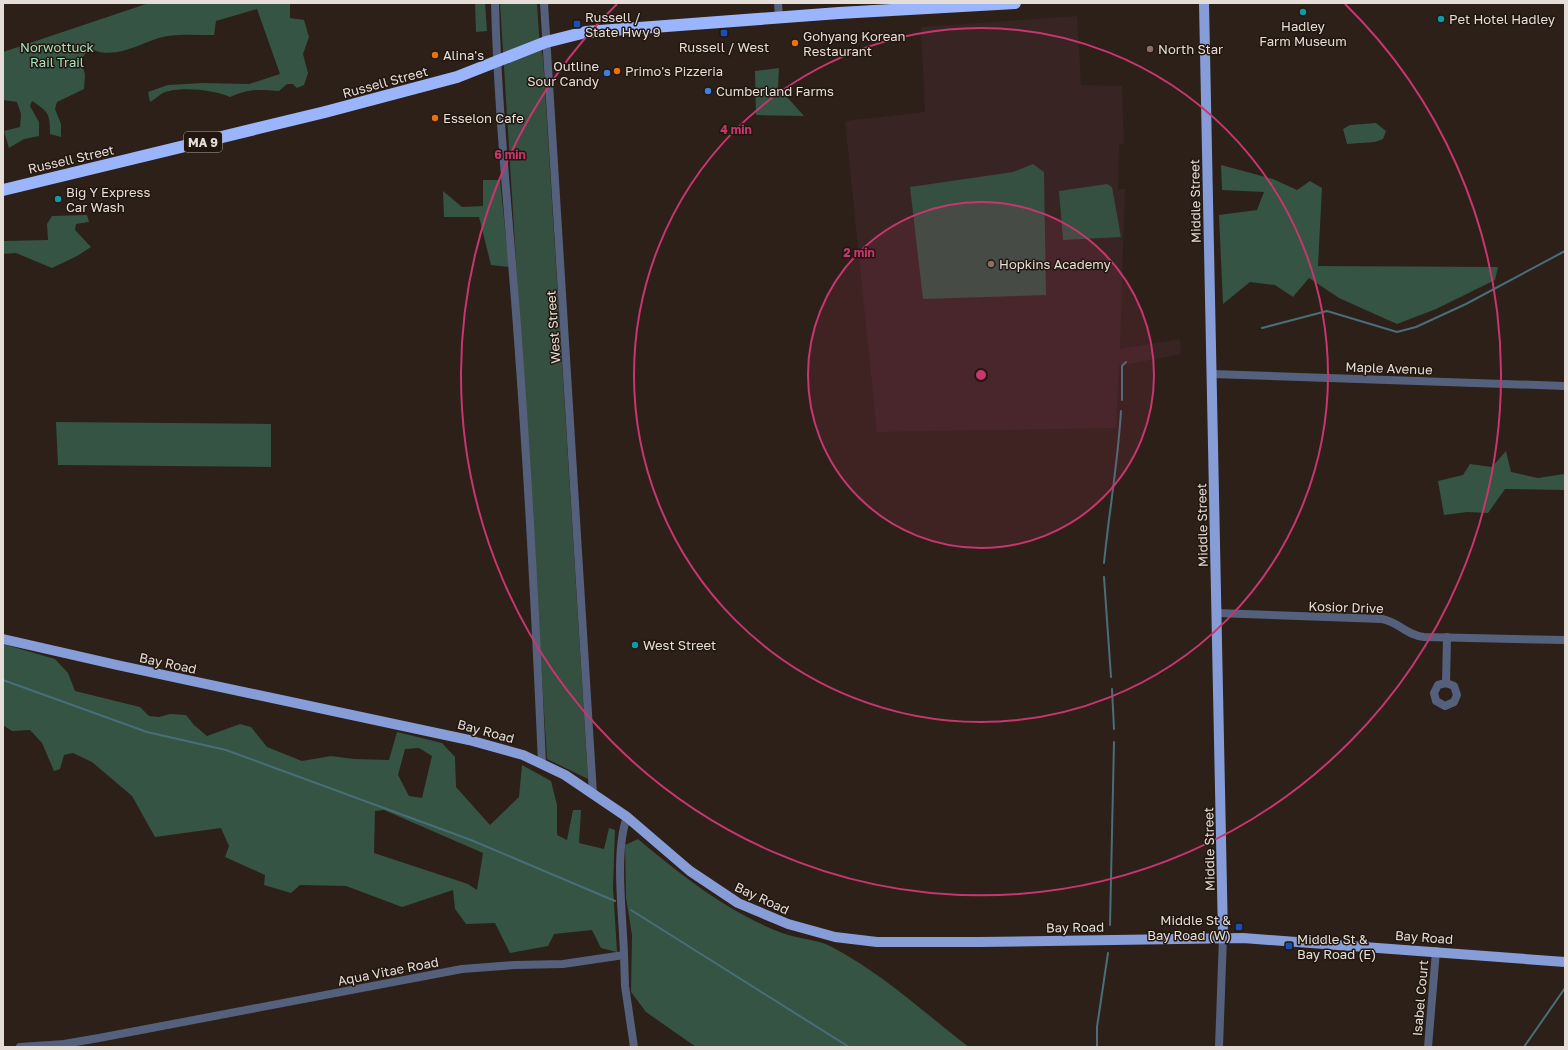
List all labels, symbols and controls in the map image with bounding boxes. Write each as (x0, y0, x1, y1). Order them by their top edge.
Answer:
marker: Hadley Farm Museum (1298, 7, 1308, 17)
place label: Russell / State Hwy 9 (585, 9, 661, 40)
place label: Pet Hotel Hadley (1449, 11, 1556, 27)
marker: Pet Hotel Hadley (1436, 14, 1446, 24)
place label: Hadley Farm Museum (1259, 18, 1347, 49)
marker: Russell / State Hwy 9 (572, 19, 582, 29)
marker: Russell / West (719, 28, 729, 38)
place label: Gohyang Korean Restaurant (803, 28, 906, 59)
marker: Gohyang Korean Restaurant (790, 38, 800, 48)
park label: Norwottuck Rail Trail (20, 39, 95, 70)
place label: Russell / West (679, 39, 769, 55)
place label: North Star (1158, 41, 1223, 57)
marker: North Star (1145, 44, 1155, 54)
place label: Alina's (443, 47, 484, 63)
marker: Alina's (430, 50, 440, 60)
place label: Outline Sour Candy (527, 58, 600, 89)
street label: Russell Street (341, 63, 429, 101)
place label: Primo's Pizzeria (625, 63, 723, 79)
marker: Primo's Pizzeria (612, 66, 622, 76)
marker: Outline Sour Candy (602, 68, 612, 78)
place label: Cumberland Farms (716, 83, 834, 99)
marker: Cumberland Farms (703, 86, 713, 96)
place label: Esselon Cafe (443, 110, 524, 126)
marker: Esselon Cafe (430, 113, 440, 123)
text: 4 min (720, 122, 752, 137)
road number: MA 9 (184, 132, 222, 152)
street label: Russell Street (26, 141, 116, 177)
text: 6 min (494, 147, 526, 162)
street label: Middle Street (1186, 159, 1204, 243)
place label: Big Y Express Car Wash (66, 184, 150, 215)
marker: Big Y Express Car Wash (53, 194, 63, 204)
text: 2 min (843, 245, 875, 260)
place label: Hopkins Academy (999, 256, 1111, 272)
marker: Hopkins Academy (986, 259, 996, 269)
street label: West Street (542, 290, 564, 364)
street label: Maple Avenue (1345, 358, 1433, 378)
centre of rings (974, 368, 988, 382)
street label: Middle Street (1193, 483, 1211, 567)
street label: Kosior Drive (1308, 598, 1384, 616)
place label: West Street (643, 637, 716, 653)
marker: West Street (630, 640, 640, 650)
street label: Bay Road (138, 649, 198, 677)
street label: Bay Road (456, 716, 516, 746)
street label: Middle Street (1200, 807, 1218, 891)
street label: Bay Road (732, 878, 792, 918)
place label: Middle St & Bay Road (W) (1147, 912, 1231, 943)
street label: Bay Road (1046, 918, 1104, 936)
marker: Middle St & Bay Road (W) (1234, 922, 1244, 932)
street label: Bay Road (1394, 927, 1454, 947)
place label: Middle St & Bay Road (E) (1297, 931, 1376, 962)
marker: Middle St & Bay Road (E) (1284, 941, 1294, 951)
street label: Aqua Vitae Road (336, 953, 440, 989)
street label: Isabel Court (1409, 959, 1431, 1037)

